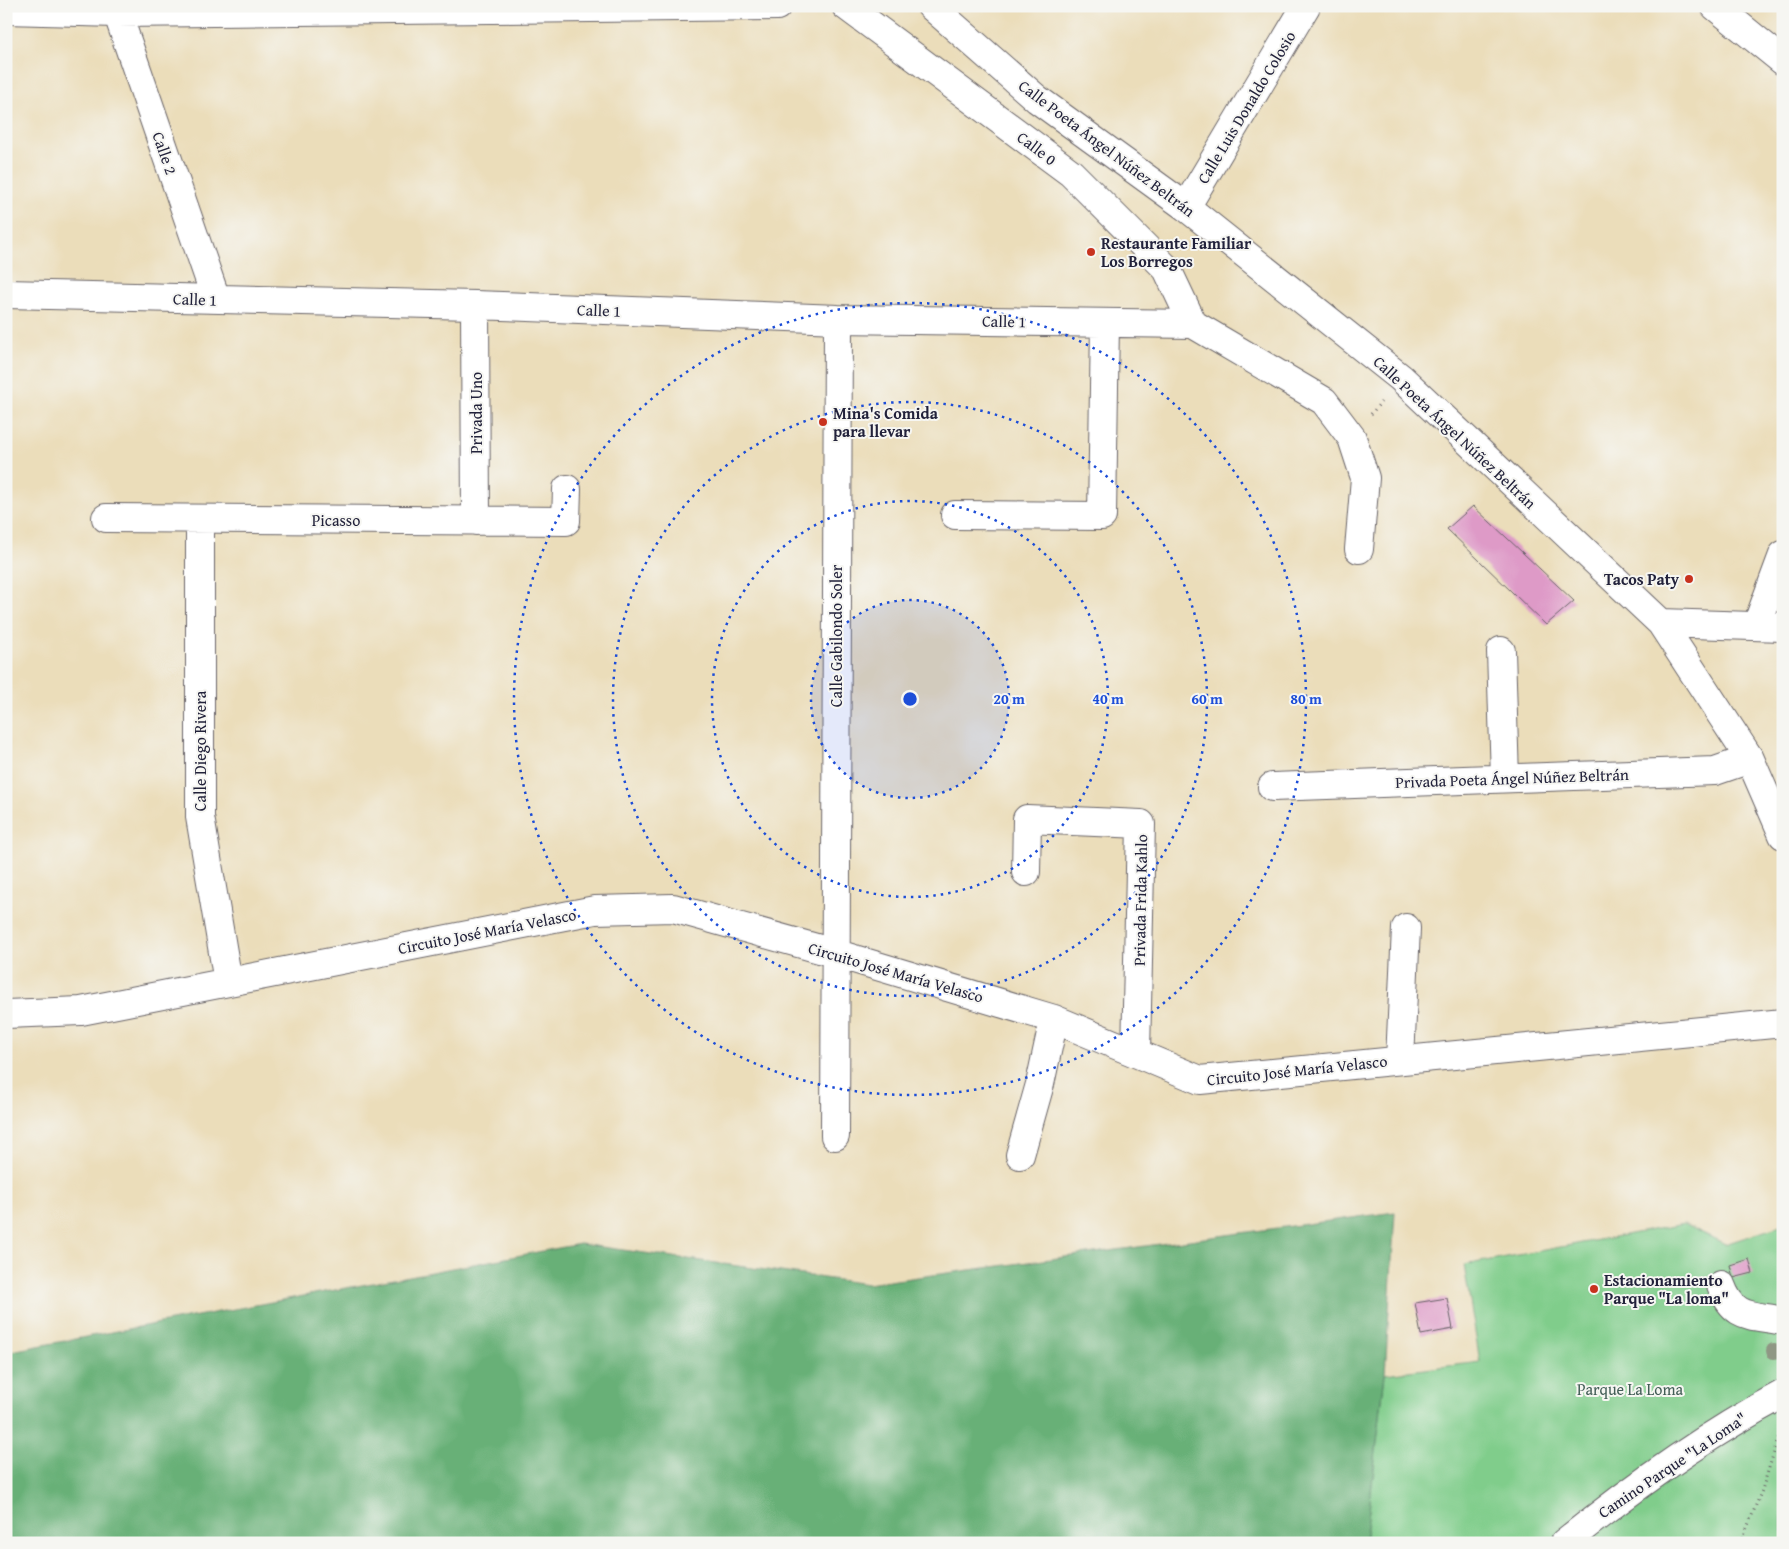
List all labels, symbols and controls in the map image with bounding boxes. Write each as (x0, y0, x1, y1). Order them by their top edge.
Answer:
street label: Calle Luis Donaldo Colosio (1191, 26, 1301, 188)
street label: Calle Poeta Ángel Núñez Beltrán (1014, 74, 1200, 222)
street label: Calle 0 (1012, 125, 1062, 171)
street label: Calle 2 (146, 128, 184, 178)
place label: Restaurante Familiar Los Borregos (1101, 231, 1252, 273)
marker: Restaurante Familiar Los Borregos (1085, 246, 1097, 258)
street label: Calle 1 (173, 286, 217, 312)
street label: Calle 1 (577, 297, 621, 323)
street label: Calle 1 (982, 309, 1026, 333)
street label: Calle Poeta Ángel Núñez Beltrán (1368, 350, 1542, 514)
street label: Privada Uno (464, 372, 488, 454)
place label: Mina's Comida para llevar (833, 401, 939, 443)
marker: Mina's Comida para llevar (817, 416, 829, 428)
street label: Picasso (312, 508, 360, 532)
street label: Calle Gabilondo Soler (824, 564, 848, 707)
place label: Tacos Paty (1604, 567, 1680, 591)
marker: Tacos Paty (1683, 573, 1695, 585)
text: 20 m (993, 688, 1025, 709)
text: 40 m (1092, 688, 1124, 709)
text: 60 m (1191, 688, 1223, 709)
text: 80 m (1290, 688, 1322, 709)
street label: Calle Diego Rivera (188, 690, 212, 811)
centre of rings (901, 690, 919, 708)
street label: Privada Poeta Ángel Núñez Beltrán (1395, 762, 1629, 794)
street label: Privada Frida Kahlo (1127, 834, 1153, 966)
street label: Circuito José María Velasco (396, 902, 578, 960)
street label: Circuito José María Velasco (806, 935, 986, 1009)
street label: Circuito José María Velasco (1206, 1049, 1388, 1091)
place label: Estacionamiento Parque "La loma" (1604, 1268, 1729, 1310)
marker: Estacionamiento Parque "La loma" (1588, 1283, 1600, 1295)
park label: Parque La Loma (1577, 1377, 1683, 1401)
street label: Camino Parque "La Loma" (1593, 1406, 1751, 1524)

